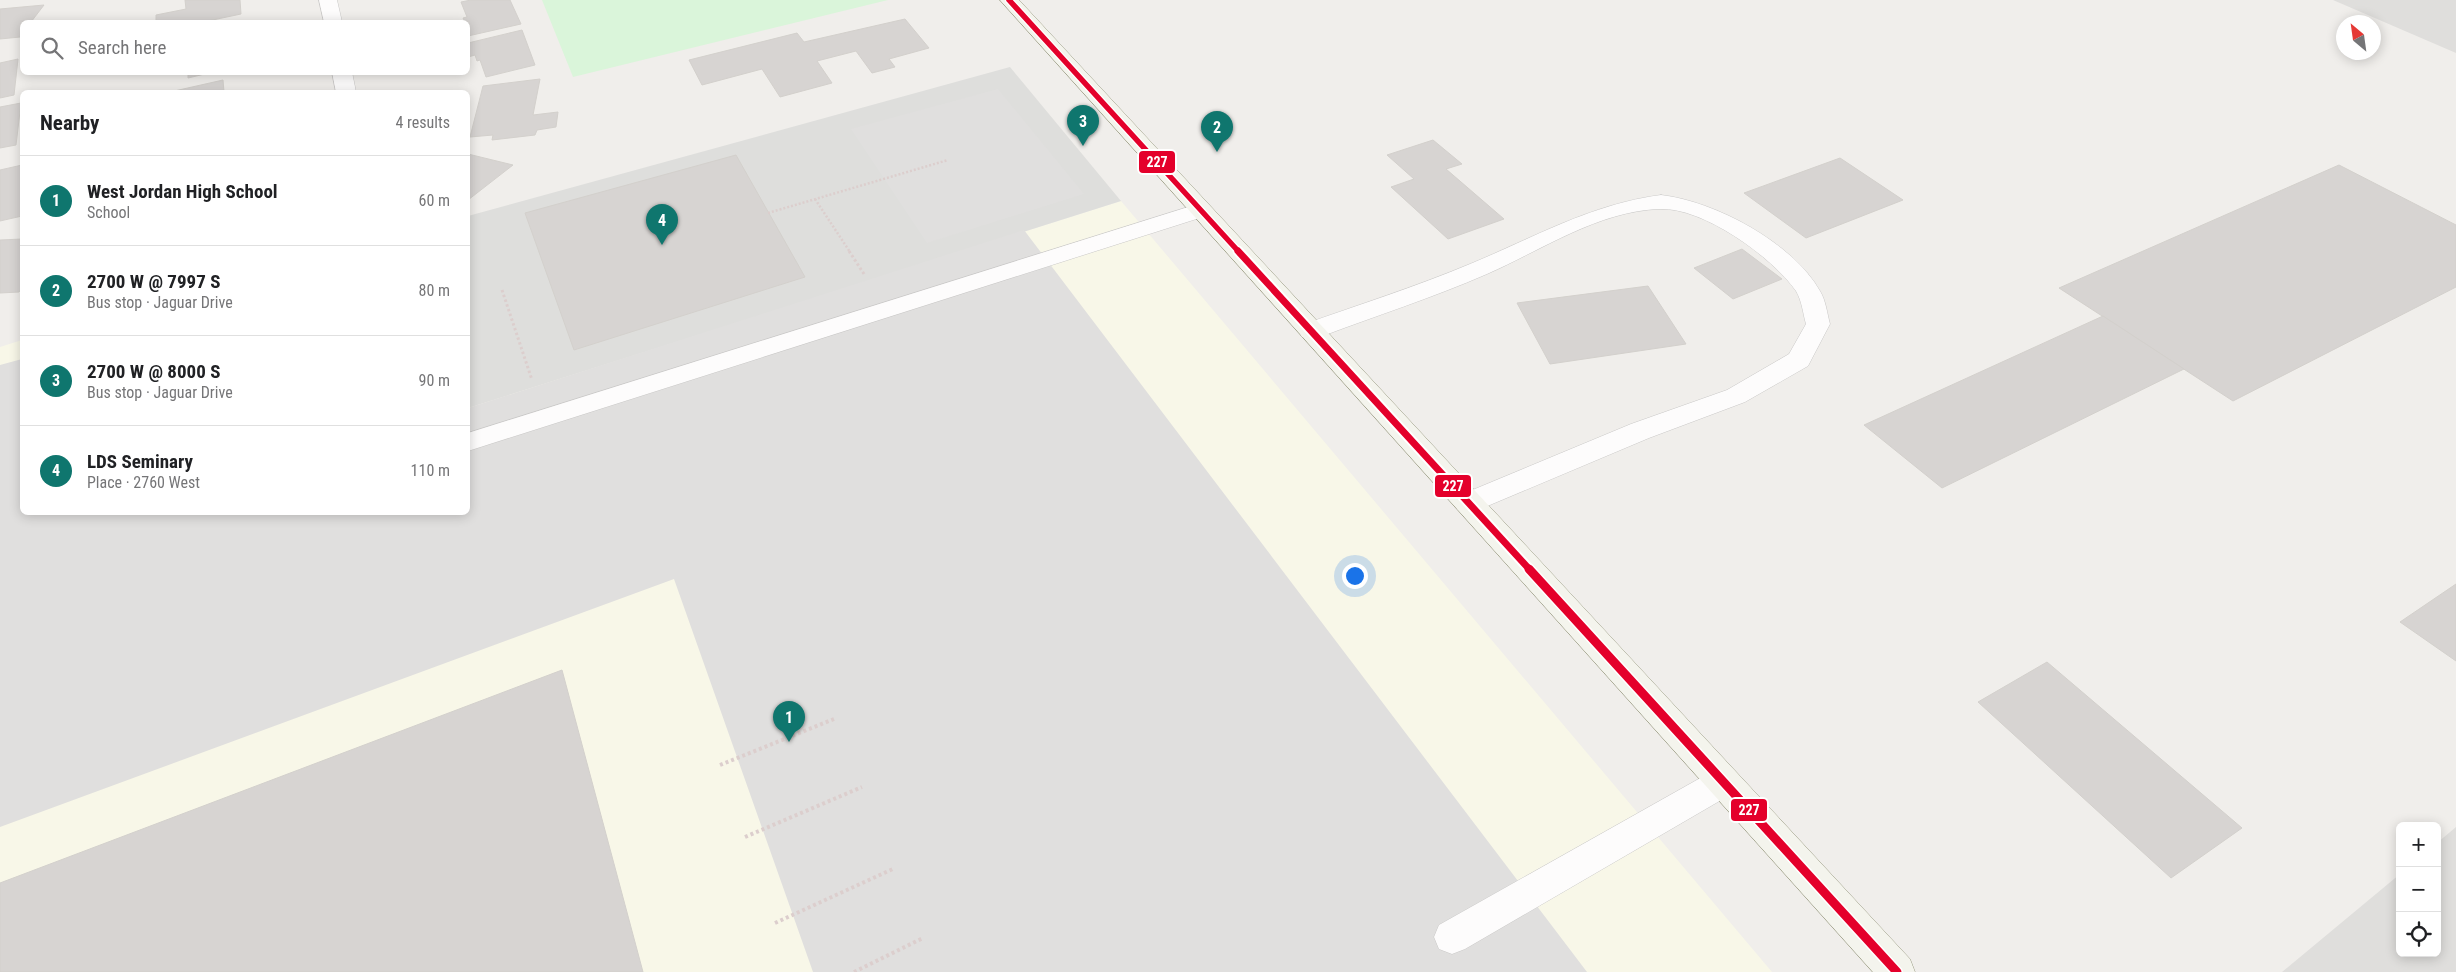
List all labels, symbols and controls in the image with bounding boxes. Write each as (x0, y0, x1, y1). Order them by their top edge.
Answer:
north arrow (2336, 15, 2381, 60)
search box (20, 20, 470, 75)
icon: search (38, 34, 66, 62)
text: Search here (78, 36, 166, 59)
pin: 3 (1067, 105, 1099, 146)
text: Nearby (40, 111, 99, 135)
pin: 2 (1201, 111, 1233, 152)
text: 4 results (395, 113, 450, 132)
line badge: 227 (1138, 150, 1176, 174)
text: 227 (1146, 154, 1168, 170)
text: West Jordan High School (87, 180, 278, 203)
text: 1 (52, 191, 60, 210)
text: 60 m (418, 191, 450, 210)
text: School (87, 203, 130, 222)
pin: 4 (646, 204, 678, 245)
text: 2700 W @ 7997 S (87, 270, 220, 293)
text: 2 (52, 281, 60, 300)
text: 80 m (418, 281, 450, 300)
text: Bus stop · Jaguar Drive (87, 293, 233, 312)
text: 2700 W @ 8000 S (87, 360, 220, 383)
text: 3 (52, 371, 60, 390)
text: 90 m (418, 371, 450, 390)
text: Bus stop · Jaguar Drive (87, 383, 233, 402)
text: LDS Seminary (87, 450, 193, 473)
text: 4 (52, 461, 60, 480)
text: 110 m (411, 461, 450, 480)
text: Place · 2760 West (87, 473, 200, 492)
line badge: 227 (1434, 474, 1472, 498)
text: 227 (1442, 478, 1464, 494)
your location (1342, 563, 1368, 589)
pin: 1 (773, 701, 805, 742)
line badge: 227 (1730, 798, 1768, 822)
text: 227 (1738, 802, 1760, 818)
map controls (2396, 822, 2441, 957)
button: + (2396, 822, 2441, 867)
button: − (2396, 867, 2441, 912)
button: locate (2396, 912, 2441, 957)

